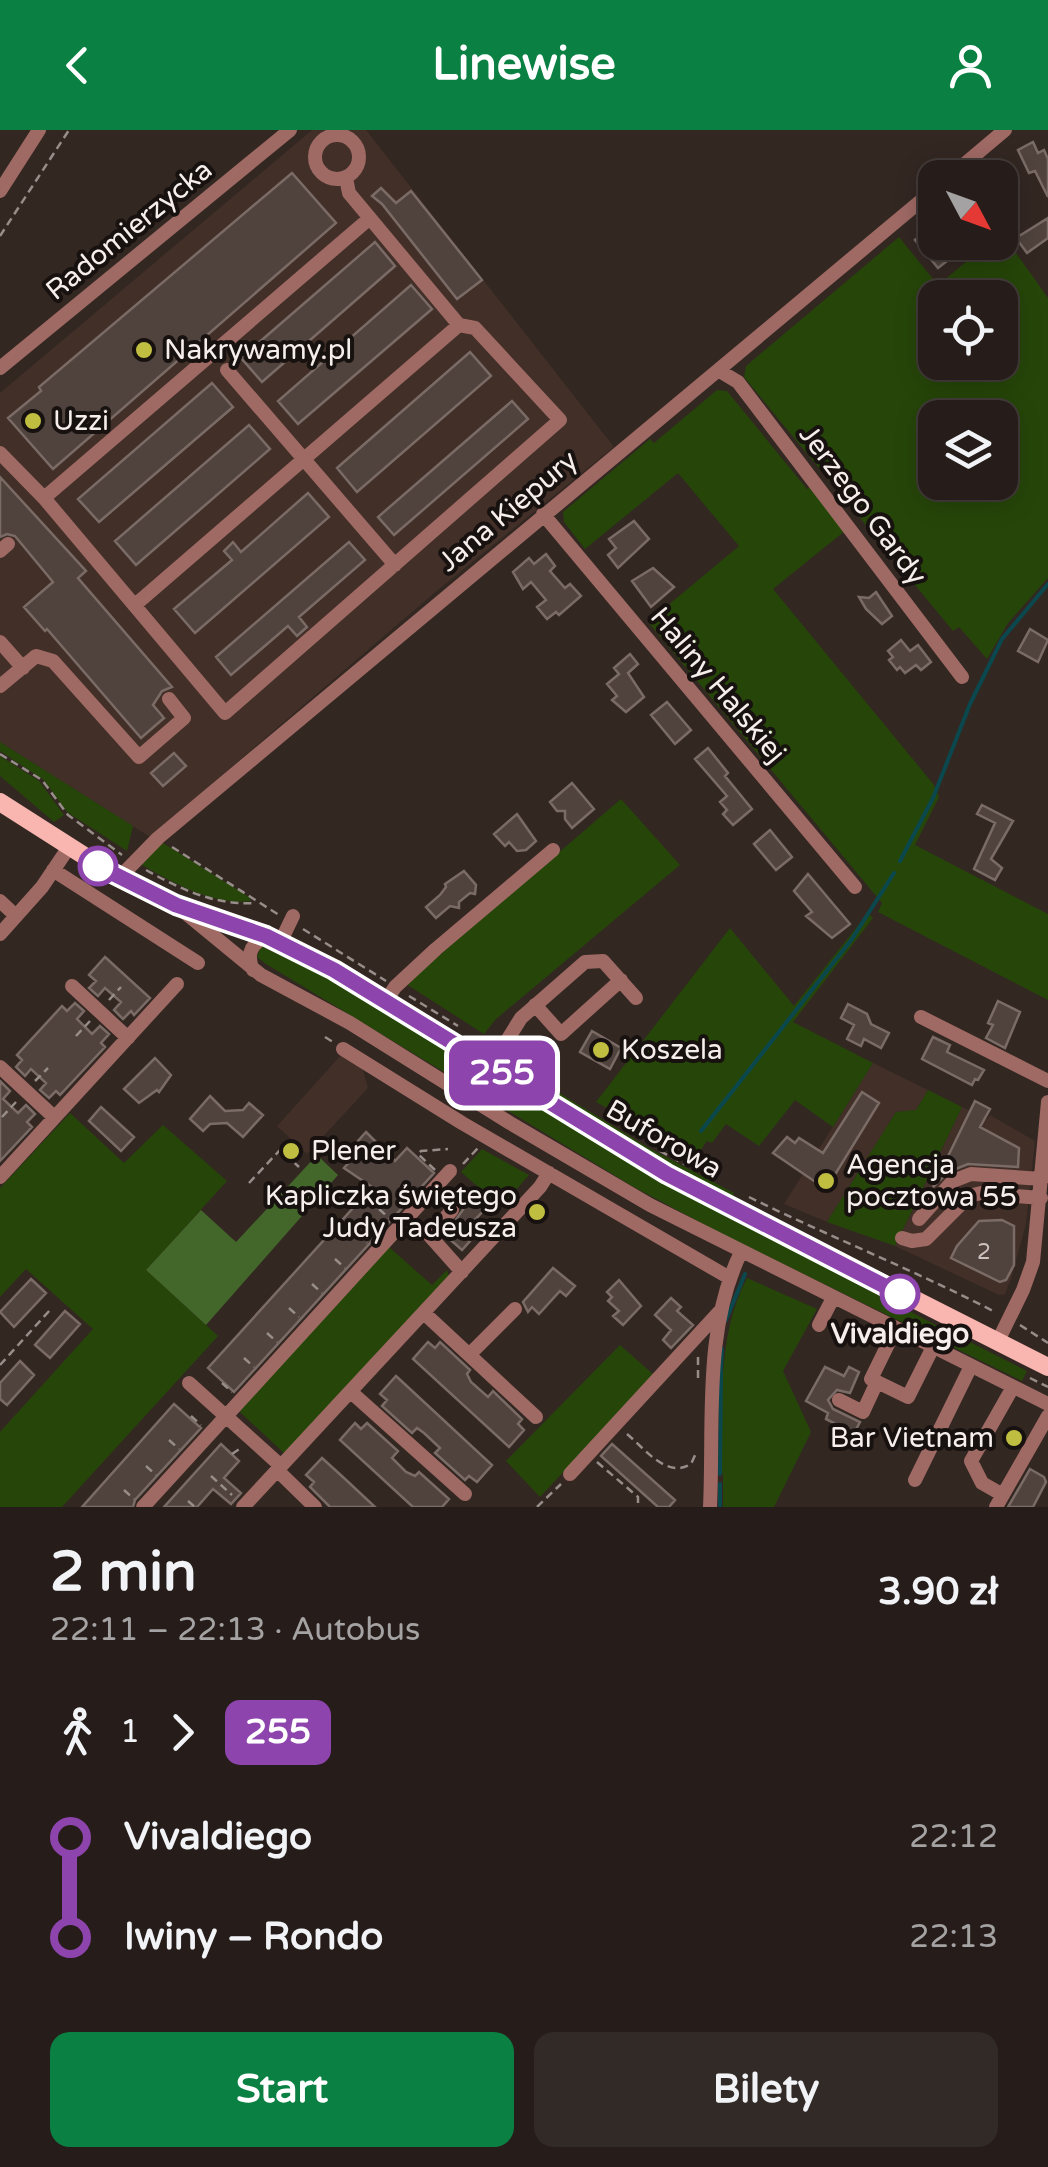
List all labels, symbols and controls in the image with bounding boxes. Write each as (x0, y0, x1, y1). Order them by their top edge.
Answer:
icon: back (50, 38, 105, 93)
text: Linewise (432, 38, 616, 92)
icon: person (943, 38, 998, 93)
street label: Radomierzycka (39, 153, 219, 307)
north arrow (918, 160, 1018, 260)
map controls (918, 160, 1018, 500)
button: locate (918, 280, 1018, 380)
place label: Nakrywamy.pl (164, 333, 352, 367)
marker: Nakrywamy.pl (133, 339, 155, 361)
button: layers (918, 400, 1018, 500)
place label: Uzzi (53, 404, 109, 438)
marker: Uzzi (22, 410, 44, 432)
street label: Jerzego Gardy (792, 418, 934, 592)
street label: Jana Kiepury (432, 443, 584, 579)
street label: Haliny Halskiej (643, 600, 793, 770)
unlabelled marker (79, 847, 117, 885)
place label: Koszela (621, 1033, 723, 1067)
marker: Koszela (590, 1039, 612, 1061)
line badge: 255 (444, 1040, 560, 1106)
text: 255 (469, 1052, 535, 1094)
street label: Buforowa (600, 1092, 728, 1186)
place label: Plener (311, 1134, 396, 1168)
marker: Plener (280, 1140, 302, 1162)
place label: Agencja pocztowa 55 (846, 1148, 1017, 1214)
marker: Agencja pocztowa 55 (815, 1170, 837, 1192)
place label: Kapliczka świętego Judy Tadeusza (265, 1179, 517, 1245)
marker: Kapliczka świętego Judy Tadeusza (526, 1201, 548, 1223)
house number: 2 (977, 1239, 991, 1265)
marker: Vivaldiego (881, 1275, 919, 1313)
place label: Vivaldiego (831, 1317, 969, 1351)
place label: Bar Vietnam (830, 1421, 994, 1455)
marker: Bar Vietnam (1003, 1427, 1025, 1449)
text: 2 min (50, 1540, 197, 1606)
text: 3.90 zł (878, 1569, 998, 1615)
text: 22:11 – 22:13 · Autobus (50, 1611, 420, 1649)
icon: walk (50, 1705, 105, 1760)
icon: forward (155, 1705, 210, 1760)
text: 255 (245, 1711, 311, 1753)
text: 1 (120, 1713, 140, 1751)
text: Vivaldiego (124, 1814, 312, 1860)
text: 22:12 (909, 1818, 998, 1856)
text: Iwiny – Rondo (124, 1914, 383, 1960)
text: 22:13 (909, 1918, 998, 1956)
button: Start (50, 2032, 514, 2147)
button: Bilety (534, 2032, 998, 2147)

